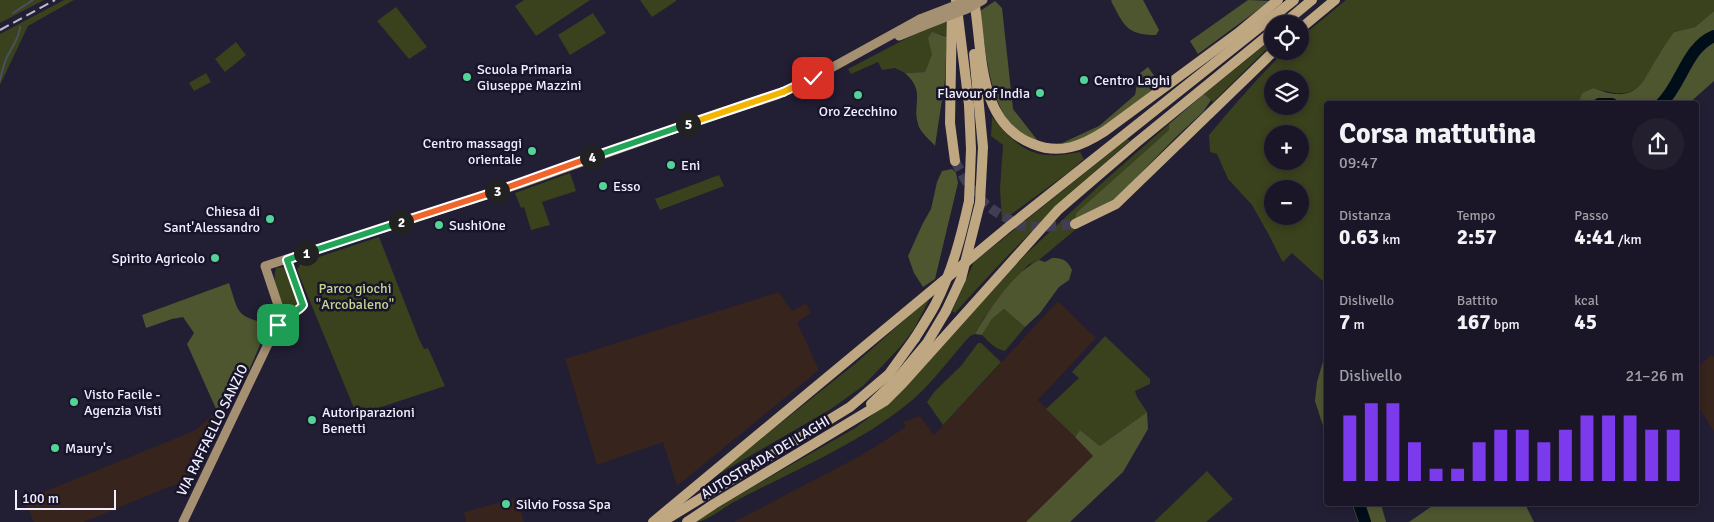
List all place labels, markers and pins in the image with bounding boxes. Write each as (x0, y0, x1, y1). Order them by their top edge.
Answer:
pin (792, 57, 834, 99)
place label: Scuola Primaria Giuseppe Mazzini (477, 61, 582, 94)
marker: Scuola Primaria Giuseppe Mazzini (461, 71, 473, 83)
place label: Centro Laghi (1094, 72, 1170, 89)
marker: Centro Laghi (1078, 74, 1090, 86)
place label: Flavour of India (937, 85, 1030, 102)
marker: Flavour of India (1034, 87, 1046, 99)
marker: Oro Zecchino (852, 89, 864, 101)
place label: Oro Zecchino (819, 103, 897, 120)
pin: 5 (676, 112, 700, 136)
place label: Centro massaggi orientale (423, 135, 522, 168)
pin: 4 (580, 144, 604, 170)
marker: Centro massaggi orientale (526, 145, 538, 157)
place label: Eni (681, 157, 700, 174)
marker: Eni (665, 159, 677, 171)
pin: 3 (484, 178, 510, 204)
place label: Esso (613, 178, 640, 195)
marker: Esso (597, 180, 609, 192)
place label: Chiesa di Sant'Alessandro (164, 203, 260, 236)
pin: 2 (388, 210, 414, 234)
marker: Chiesa di Sant'Alessandro (264, 213, 276, 225)
place label: SushiOne (449, 217, 506, 234)
marker: SushiOne (433, 219, 445, 231)
pin: 1 (294, 240, 318, 266)
place label: Spirito Agricolo (112, 250, 205, 267)
marker: Spirito Agricolo (209, 252, 221, 264)
pin (257, 304, 299, 346)
place label: Visto Facile - Agenzia Visti (84, 386, 162, 419)
marker: Visto Facile - Agenzia Visti (68, 396, 80, 408)
place label: Autoriparazioni Benetti (322, 404, 415, 437)
marker: Autoriparazioni Benetti (306, 414, 318, 426)
place label: Maury's (65, 440, 112, 457)
marker: Maury's (49, 442, 61, 454)
place label: Silvio Fossa Spa (516, 496, 611, 513)
marker: Silvio Fossa Spa (500, 498, 512, 510)

